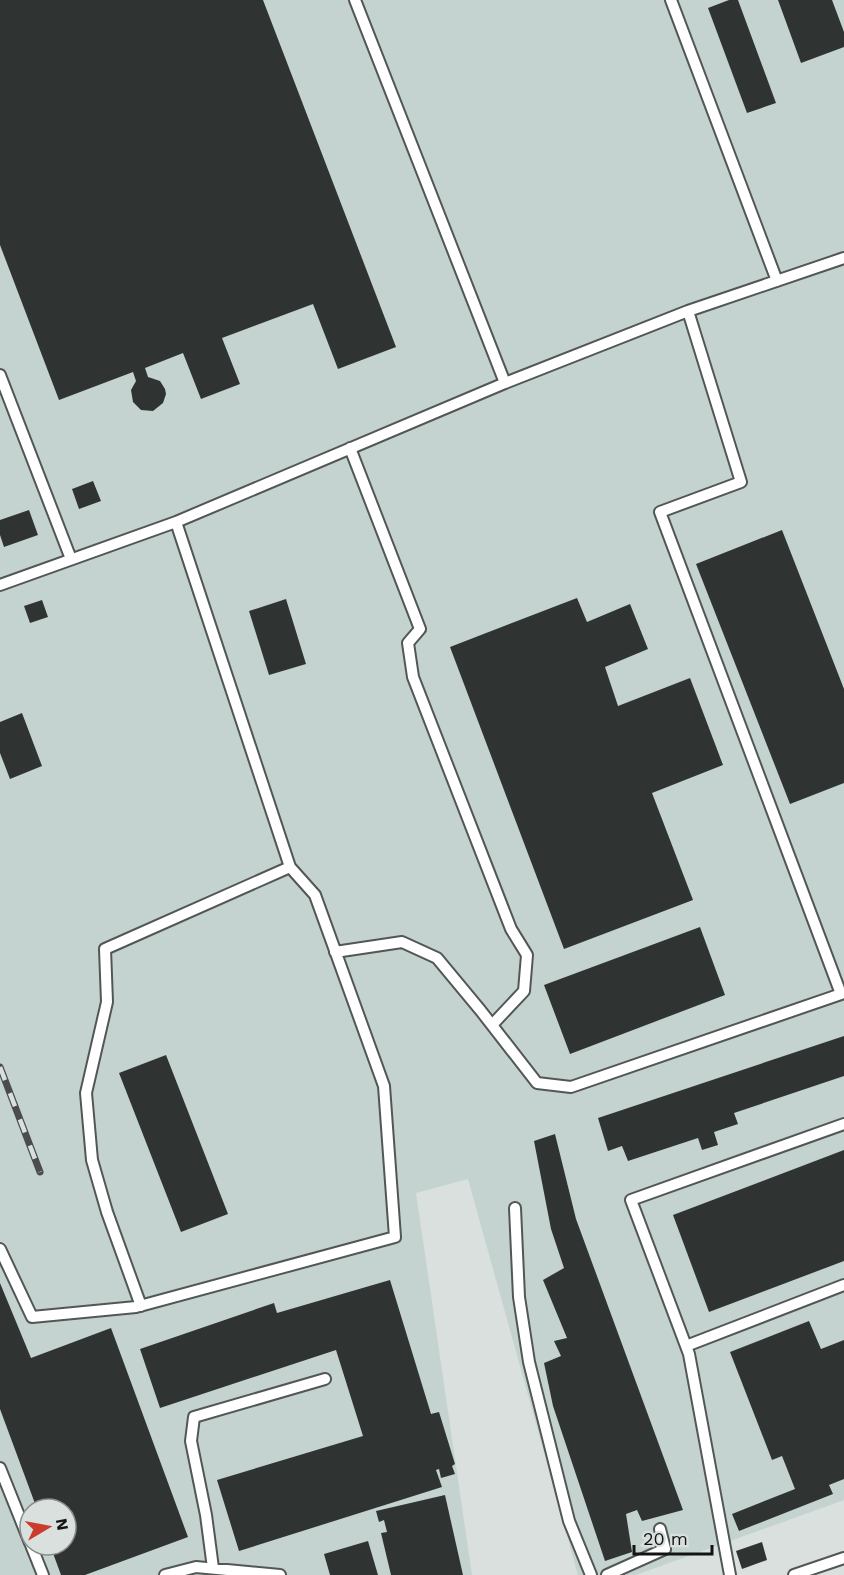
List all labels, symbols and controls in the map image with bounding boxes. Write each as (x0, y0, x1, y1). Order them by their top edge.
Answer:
north arrow (18, 1497, 78, 1557)
text: N (52, 1517, 73, 1532)
scale bar (634, 1518, 712, 1556)
text: 20 m (643, 1528, 688, 1549)

